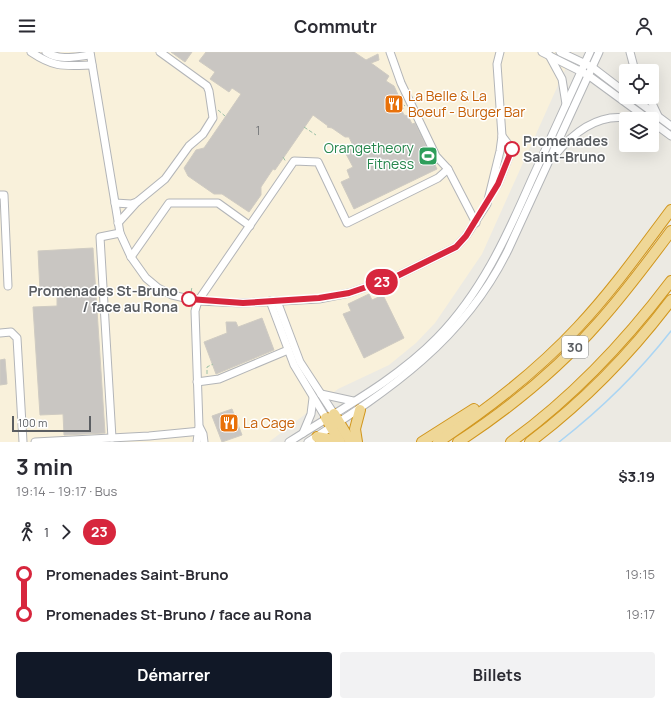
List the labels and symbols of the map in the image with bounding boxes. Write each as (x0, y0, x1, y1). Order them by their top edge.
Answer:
place label: La Belle & La Boeuf - Burger Bar (408, 86, 525, 121)
restaurant icon: La Belle & La Boeuf - Burger Bar (383, 93, 405, 115)
house number: 1 (256, 122, 260, 139)
place label: Promenades Saint-Bruno (523, 131, 609, 166)
place label: Orangetheory Fitness (324, 138, 415, 173)
marker: Promenades Saint-Bruno (504, 141, 520, 157)
sports icon: Orangetheory Fitness (417, 145, 439, 167)
line badge: 23 (364, 269, 400, 295)
place label: Promenades St-Bruno / face au Rona (28, 281, 178, 316)
marker: Promenades St-Bruno / face au Rona (181, 291, 197, 307)
road number: 30 (562, 336, 588, 358)
restaurant icon: La Cage (218, 412, 240, 434)
place label: La Cage (243, 413, 295, 432)
scale bar (12, 414, 91, 433)

